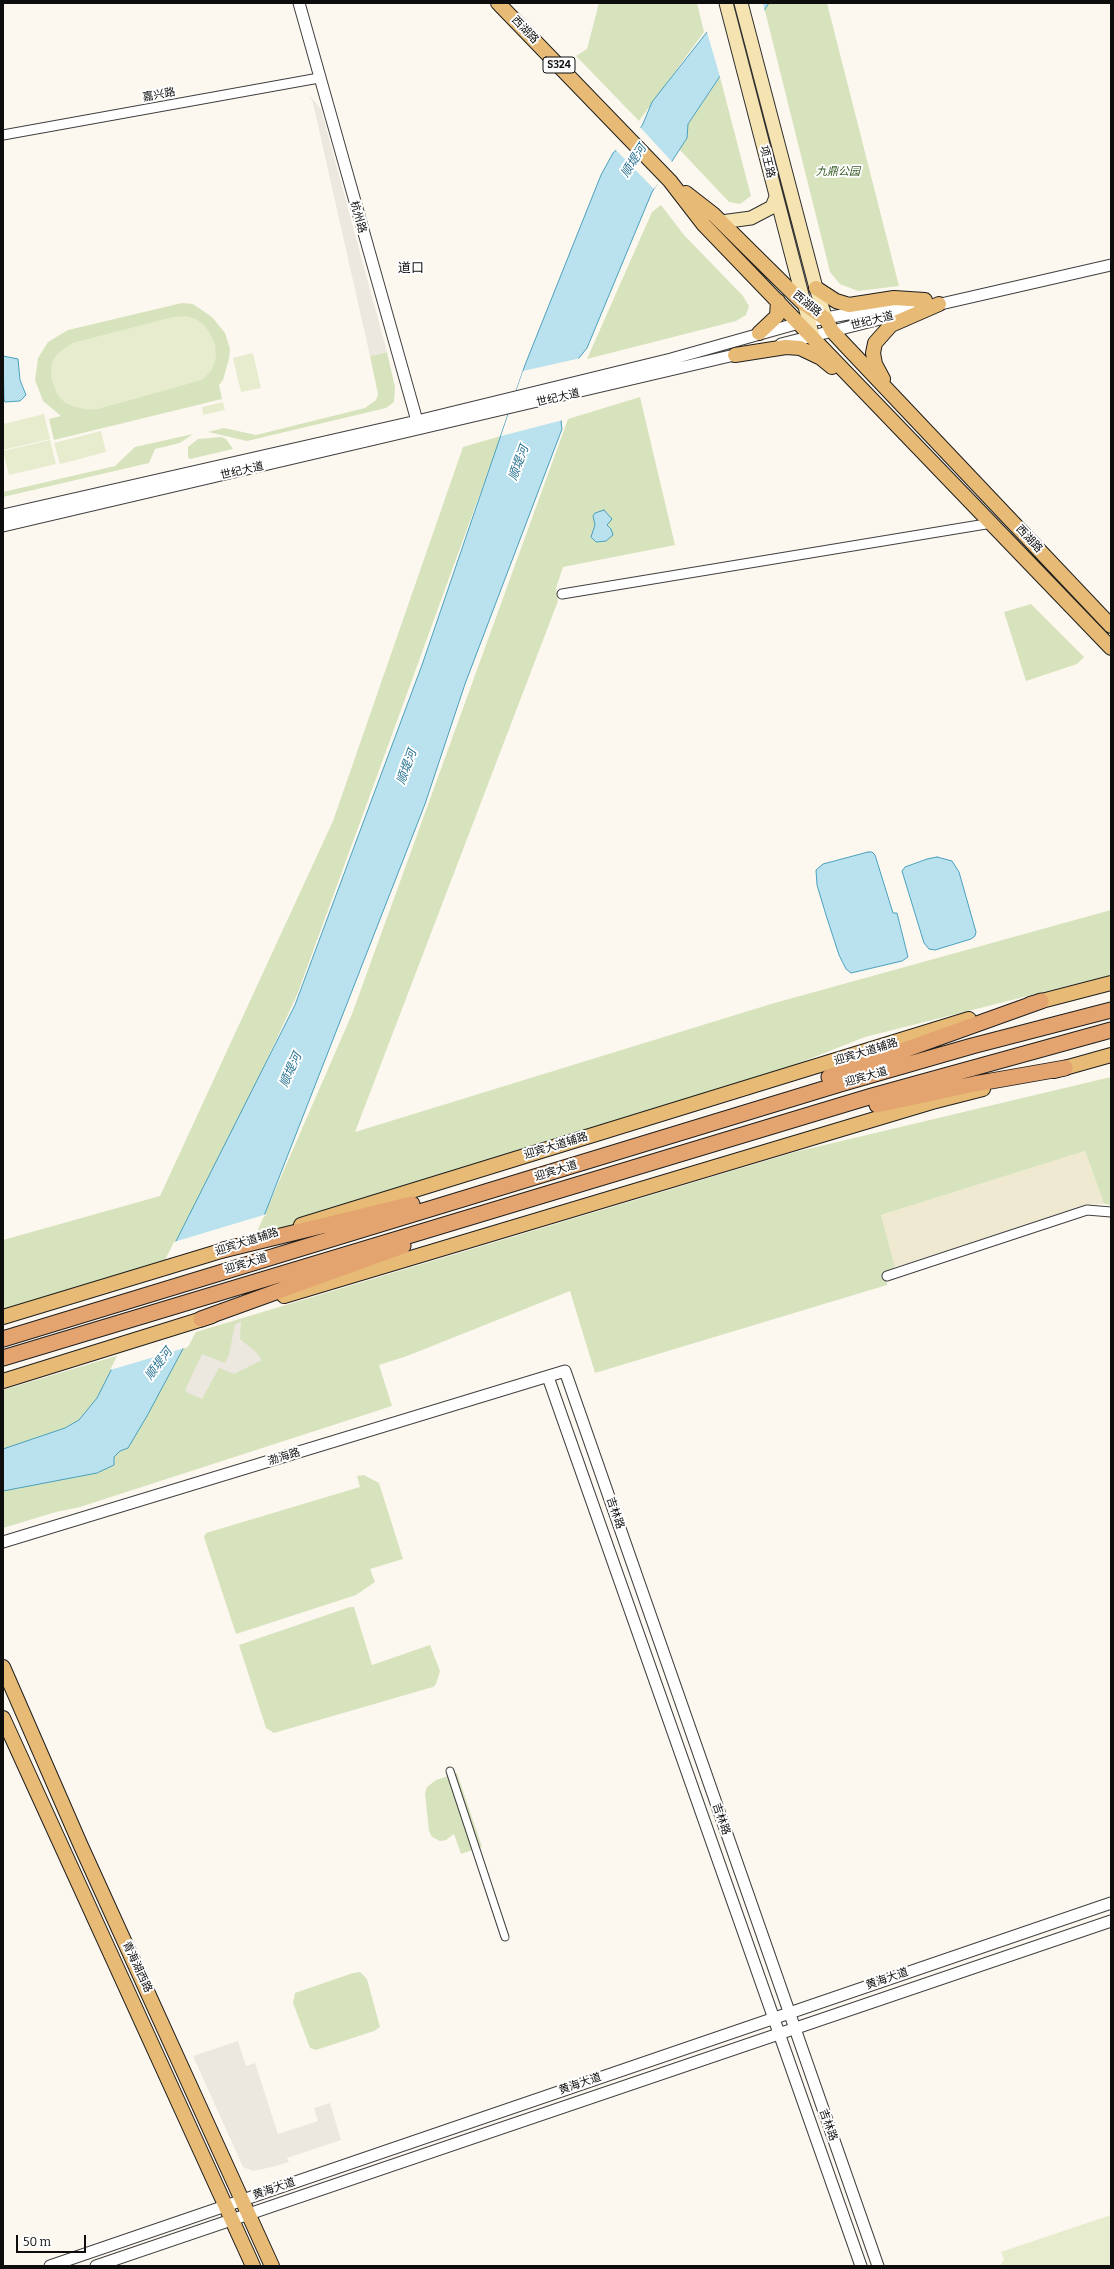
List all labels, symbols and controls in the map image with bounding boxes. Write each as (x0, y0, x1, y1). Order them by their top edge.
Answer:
street label: 西湖路 (509, 14, 541, 46)
road number: S324 (543, 57, 575, 73)
street label: 嘉兴路 (142, 86, 176, 104)
water label: 顺堤河 (618, 142, 650, 180)
street label: 项王路 (757, 144, 777, 180)
park label: 九鼎公园 (816, 165, 860, 179)
street label: 杭州路 (347, 199, 369, 235)
district label: 道口 (398, 260, 424, 276)
street label: 西湖路 (790, 288, 824, 320)
street label: 世纪大道 (849, 309, 895, 333)
street label: 世纪大道 (535, 387, 581, 409)
water label: 顺堤河 (506, 444, 532, 482)
street label: 世纪大道 (219, 460, 265, 482)
street label: 西湖路 (1013, 522, 1045, 556)
water label: 顺堤河 (394, 748, 420, 786)
street label: 迎宾大道辅路 (833, 1036, 899, 1068)
water label: 顺堤河 (277, 1051, 305, 1089)
street label: 迎宾大道 (843, 1065, 889, 1089)
street label: 迎宾大道辅路 (523, 1130, 589, 1162)
street label: 迎宾大道 (533, 1158, 579, 1184)
street label: 迎宾大道辅路 (214, 1226, 280, 1258)
street label: 迎宾大道 (223, 1251, 269, 1277)
water label: 顺堤河 (142, 1345, 176, 1383)
street label: 渤海路 (266, 1446, 302, 1468)
street label: 吉林路 (603, 1495, 627, 1531)
street label: 吉林路 (709, 1801, 733, 1837)
street label: 青海湖西路 (119, 1939, 155, 1995)
street label: 黄海大道 (864, 1966, 910, 1992)
street label: 黄海大道 (557, 2071, 603, 2097)
street label: 吉林路 (816, 2107, 840, 2143)
street label: 黄海大道 (251, 2176, 297, 2202)
scale bar (18, 2227, 88, 2253)
text: 50 m (23, 2235, 51, 2249)

